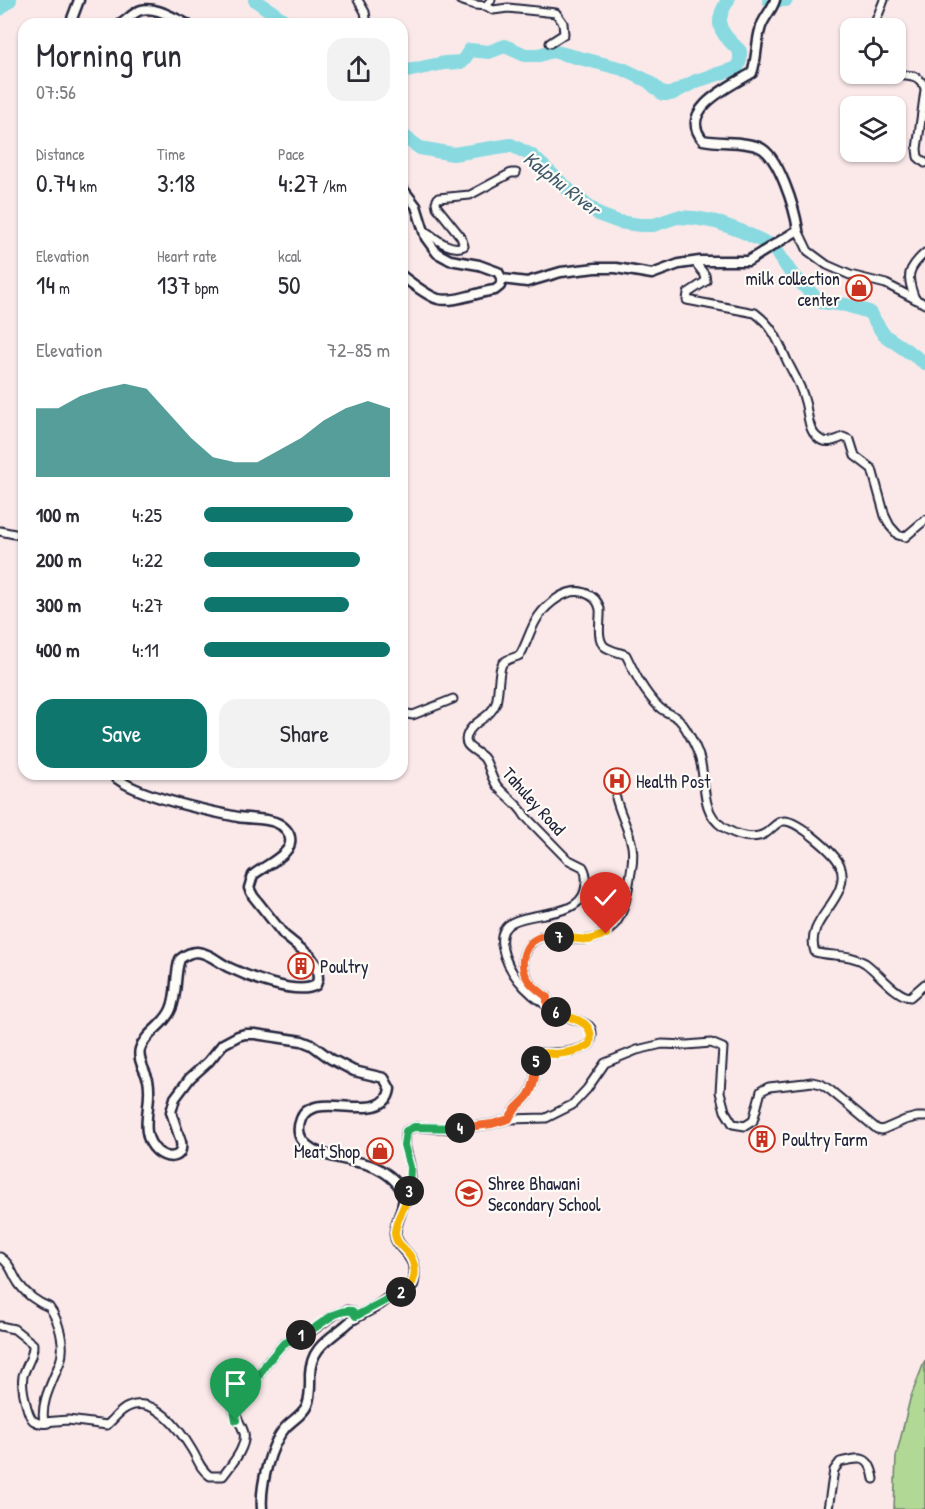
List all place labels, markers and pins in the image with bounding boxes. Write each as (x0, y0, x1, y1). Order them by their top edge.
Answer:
place label: milk collection center (746, 266, 840, 312)
shop icon: milk collection center (844, 273, 874, 303)
hospital icon: Health Post (602, 766, 632, 796)
place label: Health Post (636, 769, 711, 794)
pin (580, 872, 631, 934)
pin: 7 (544, 922, 574, 952)
building icon: Poultry (286, 951, 316, 981)
place label: Poultry (320, 954, 369, 979)
pin: 6 (541, 997, 571, 1027)
pin: 5 (521, 1046, 551, 1076)
pin: 4 (445, 1113, 475, 1143)
building icon: Poultry Farm (747, 1124, 777, 1154)
place label: Poultry Farm (782, 1127, 868, 1152)
shop icon: Meat Shop (365, 1136, 395, 1166)
place label: Meat Shop (294, 1139, 360, 1164)
place label: Shree Bhawani Secondary School (488, 1171, 601, 1217)
pin: 3 (394, 1176, 424, 1206)
school or university icon: Shree Bhawani Secondary School (454, 1178, 484, 1208)
pin: 2 (386, 1277, 416, 1307)
pin: 1 (286, 1320, 316, 1350)
pin (210, 1358, 261, 1420)

